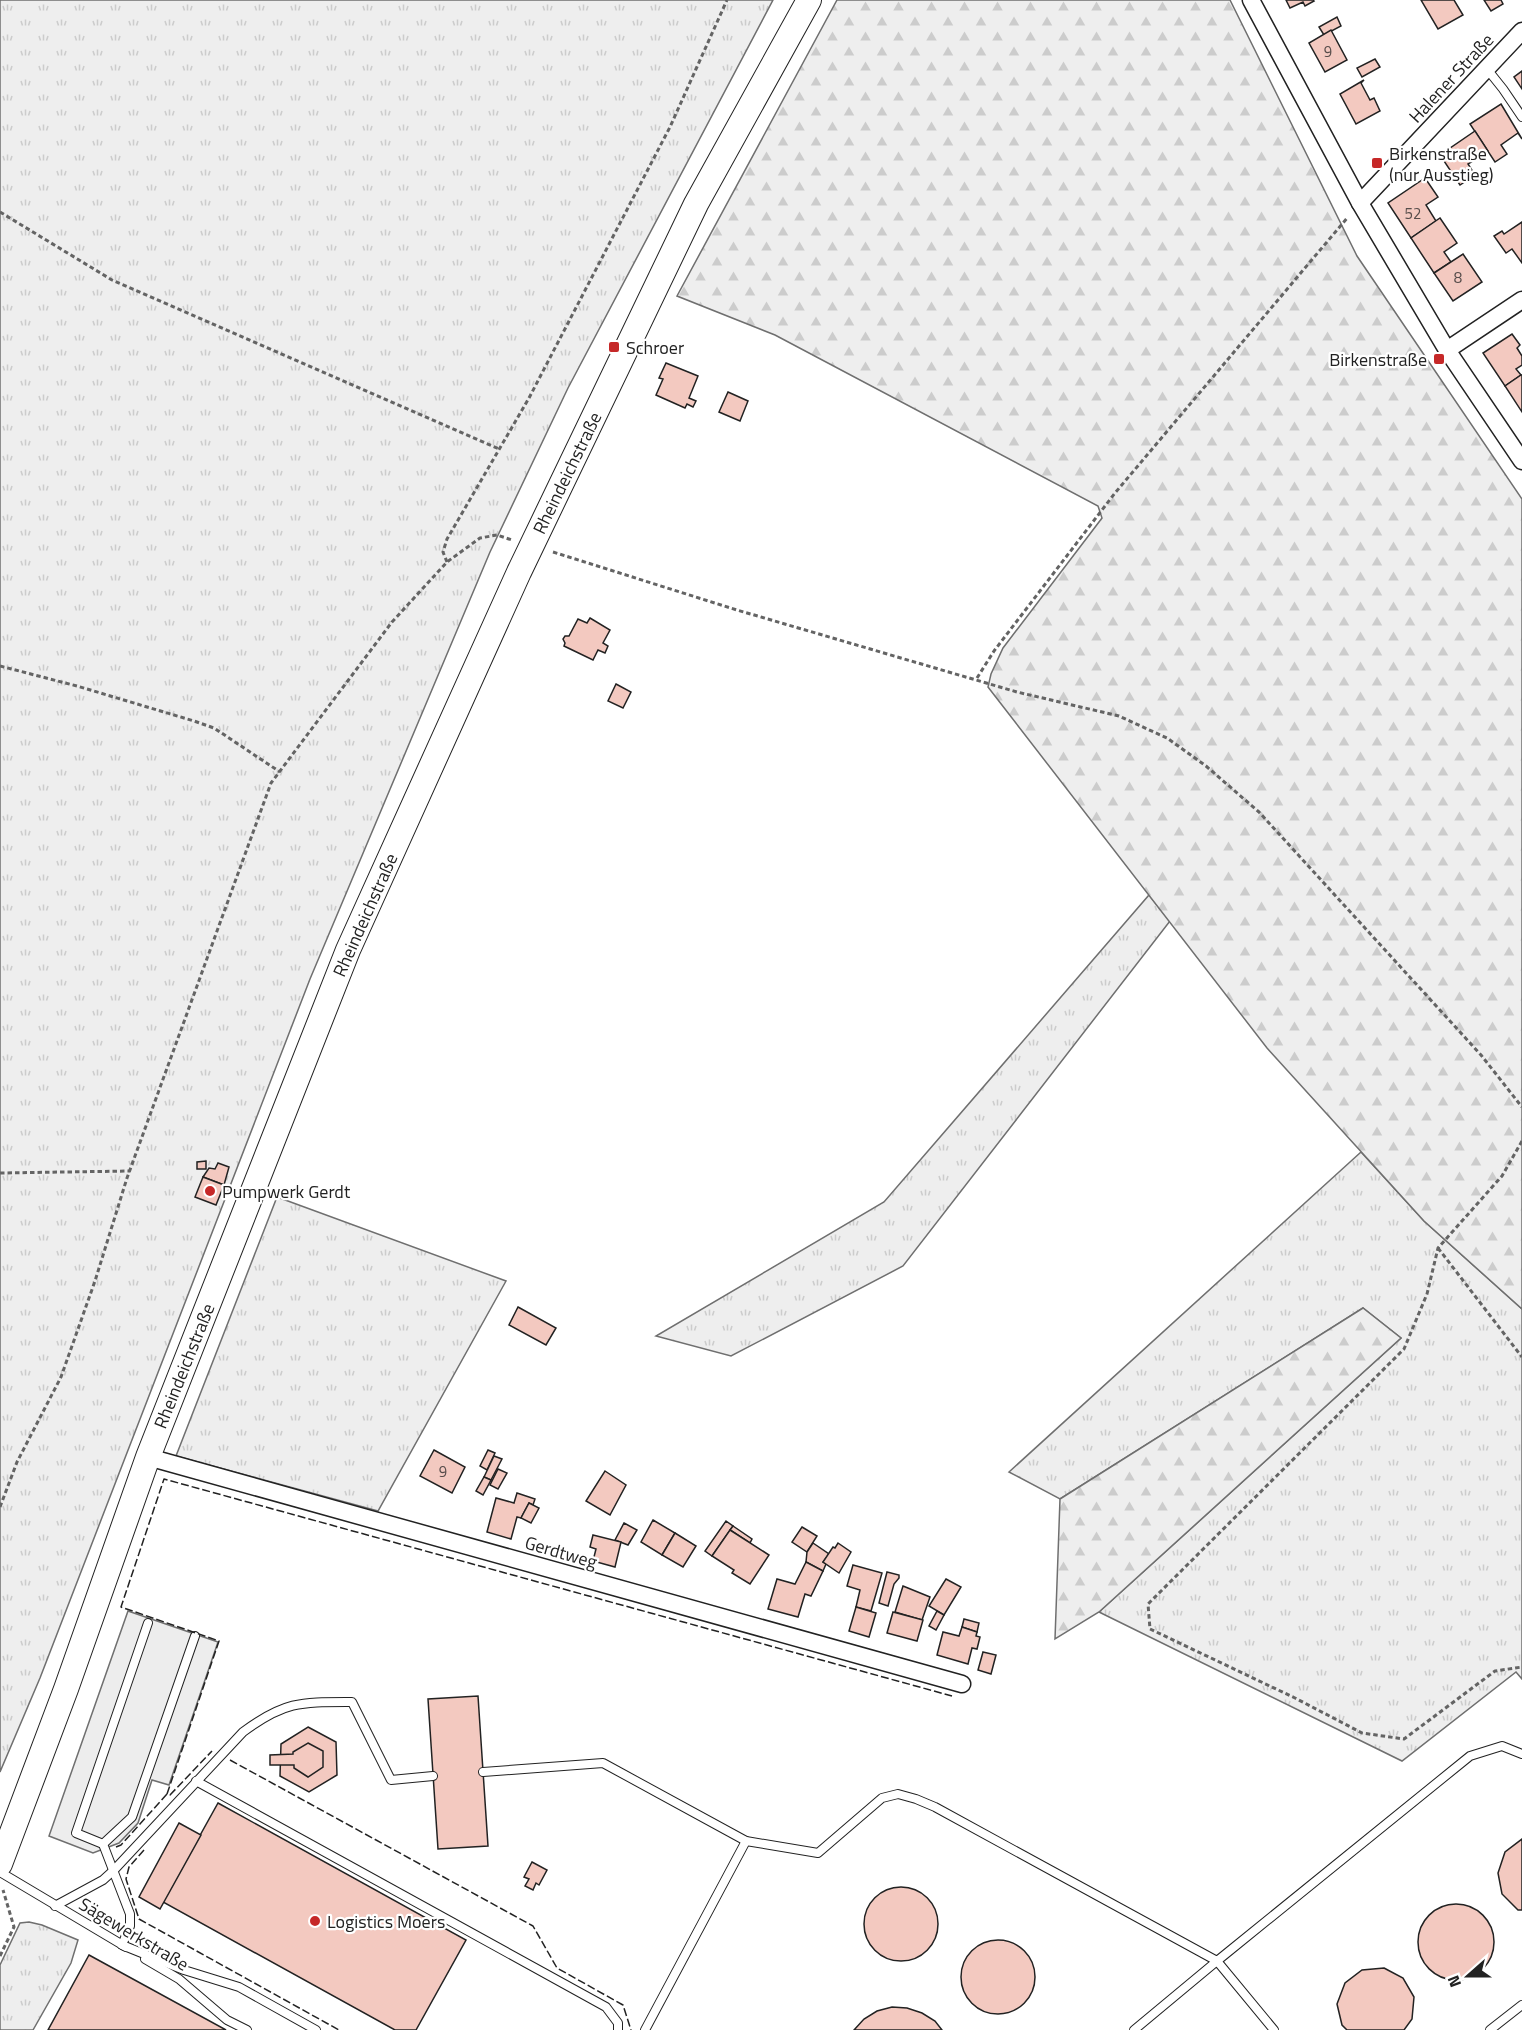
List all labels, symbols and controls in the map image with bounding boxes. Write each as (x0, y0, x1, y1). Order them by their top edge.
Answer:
street label: Halener Straße (1402, 27, 1500, 129)
house number: 9 (1324, 40, 1332, 63)
place label: Birkenstraße (nur Ausstieg) (1389, 140, 1493, 188)
marker: Birkenstraße (nur Ausstieg) (1370, 156, 1384, 170)
house number: 52 (1405, 202, 1421, 225)
house number: 8 (1454, 266, 1462, 289)
place label: Schroer (626, 334, 684, 361)
marker: Schroer (607, 340, 621, 354)
place label: Birkenstraße (1329, 346, 1427, 373)
marker: Birkenstraße (1432, 352, 1446, 366)
street label: Rheindeichstraße (526, 407, 608, 539)
street label: Rheindeichstraße (326, 849, 404, 981)
place label: Pumpwerk Gerdt (222, 1178, 351, 1205)
marker: Pumpwerk Gerdt (203, 1184, 217, 1198)
street label: Rheindeichstraße (147, 1299, 221, 1433)
house number: 9 (439, 1460, 447, 1483)
street label: Gerdtweg (522, 1529, 600, 1575)
street label: Sägewerkstraße (74, 1891, 194, 1977)
place label: Logistics Moers (327, 1908, 445, 1935)
marker: Logistics Moers (308, 1914, 322, 1928)
north arrow (1438, 1946, 1498, 2006)
text: N (1441, 1972, 1467, 1991)

